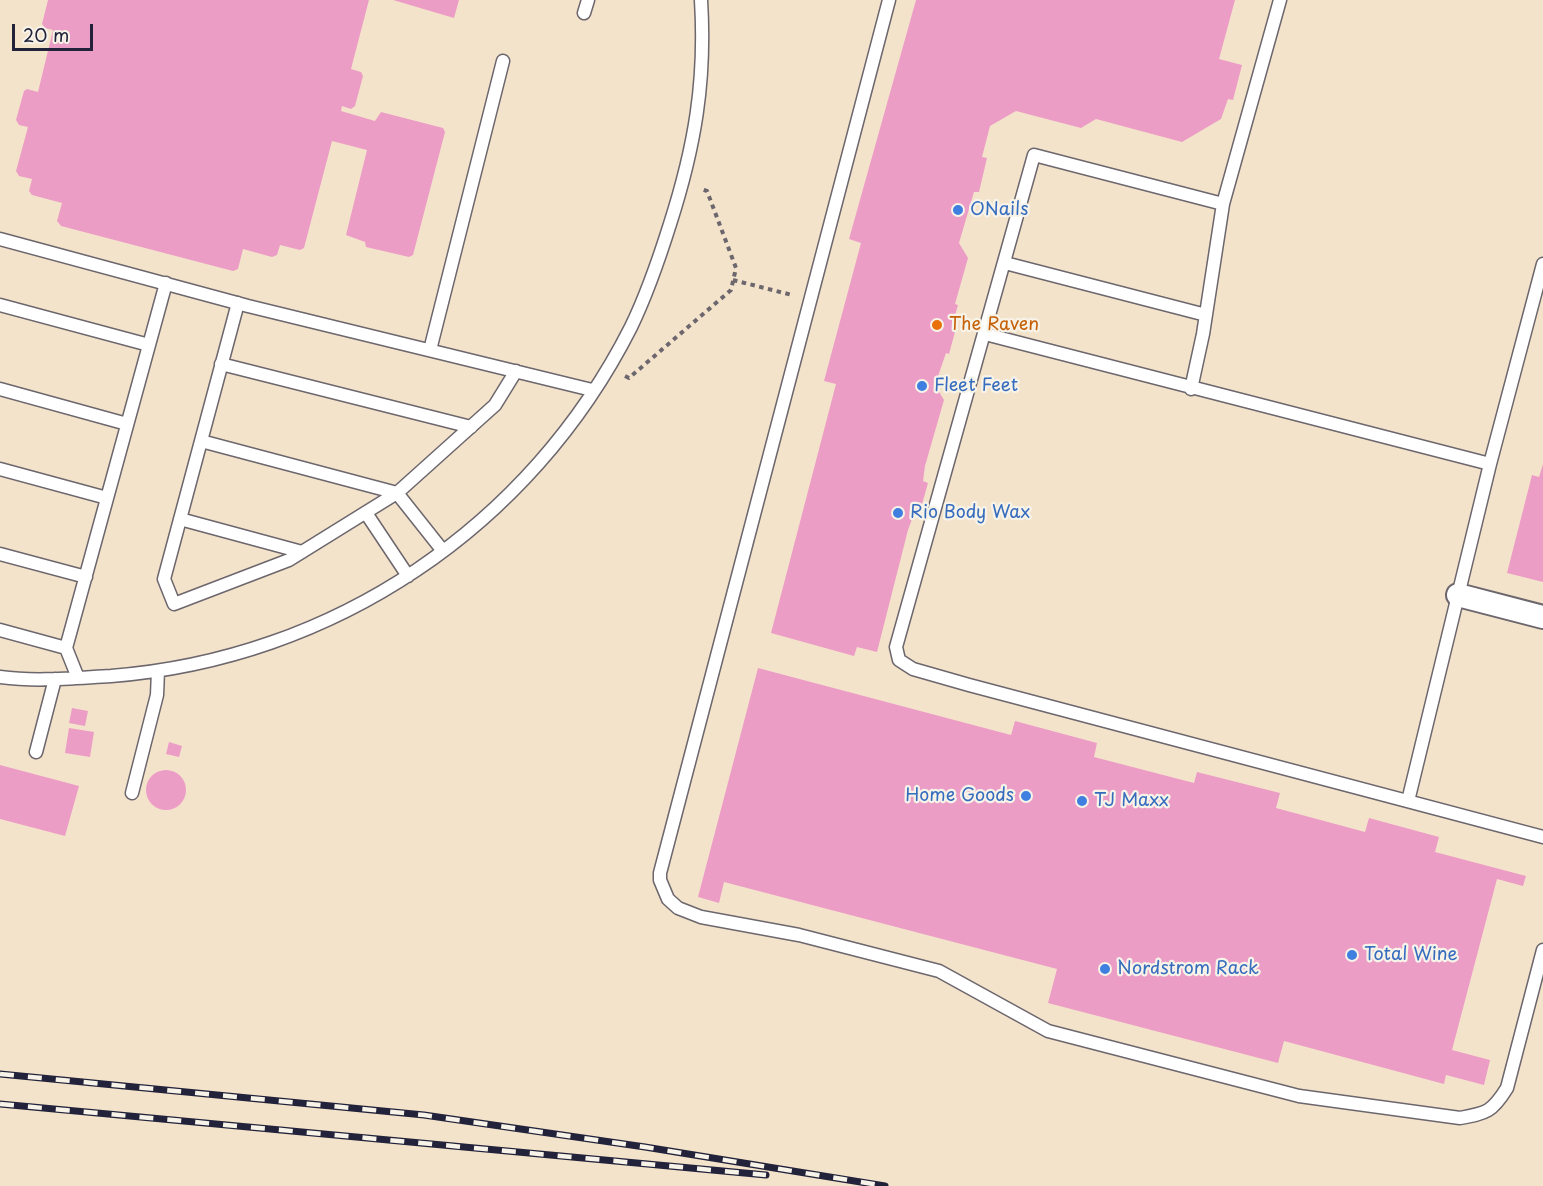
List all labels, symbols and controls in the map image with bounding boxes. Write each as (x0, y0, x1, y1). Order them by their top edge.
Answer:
scale bar (15, 12, 96, 50)
text: 20 m (23, 21, 69, 48)
place label: ONails (970, 199, 1028, 221)
marker: ONails (951, 203, 965, 217)
place label: The Raven (949, 314, 1039, 336)
marker: The Raven (930, 318, 944, 332)
place label: Fleet Feet (934, 375, 1018, 397)
marker: Fleet Feet (915, 379, 929, 393)
place label: Rio Body Wax (910, 502, 1030, 524)
marker: Rio Body Wax (891, 506, 905, 520)
place label: Home Goods (905, 785, 1014, 807)
marker: Home Goods (1019, 789, 1033, 803)
place label: TJ Maxx (1094, 790, 1169, 812)
marker: TJ Maxx (1075, 794, 1089, 808)
place label: Total Wine (1364, 944, 1458, 966)
marker: Total Wine (1345, 948, 1359, 962)
place label: Nordstrom Rack (1117, 958, 1259, 980)
marker: Nordstrom Rack (1098, 962, 1112, 976)

